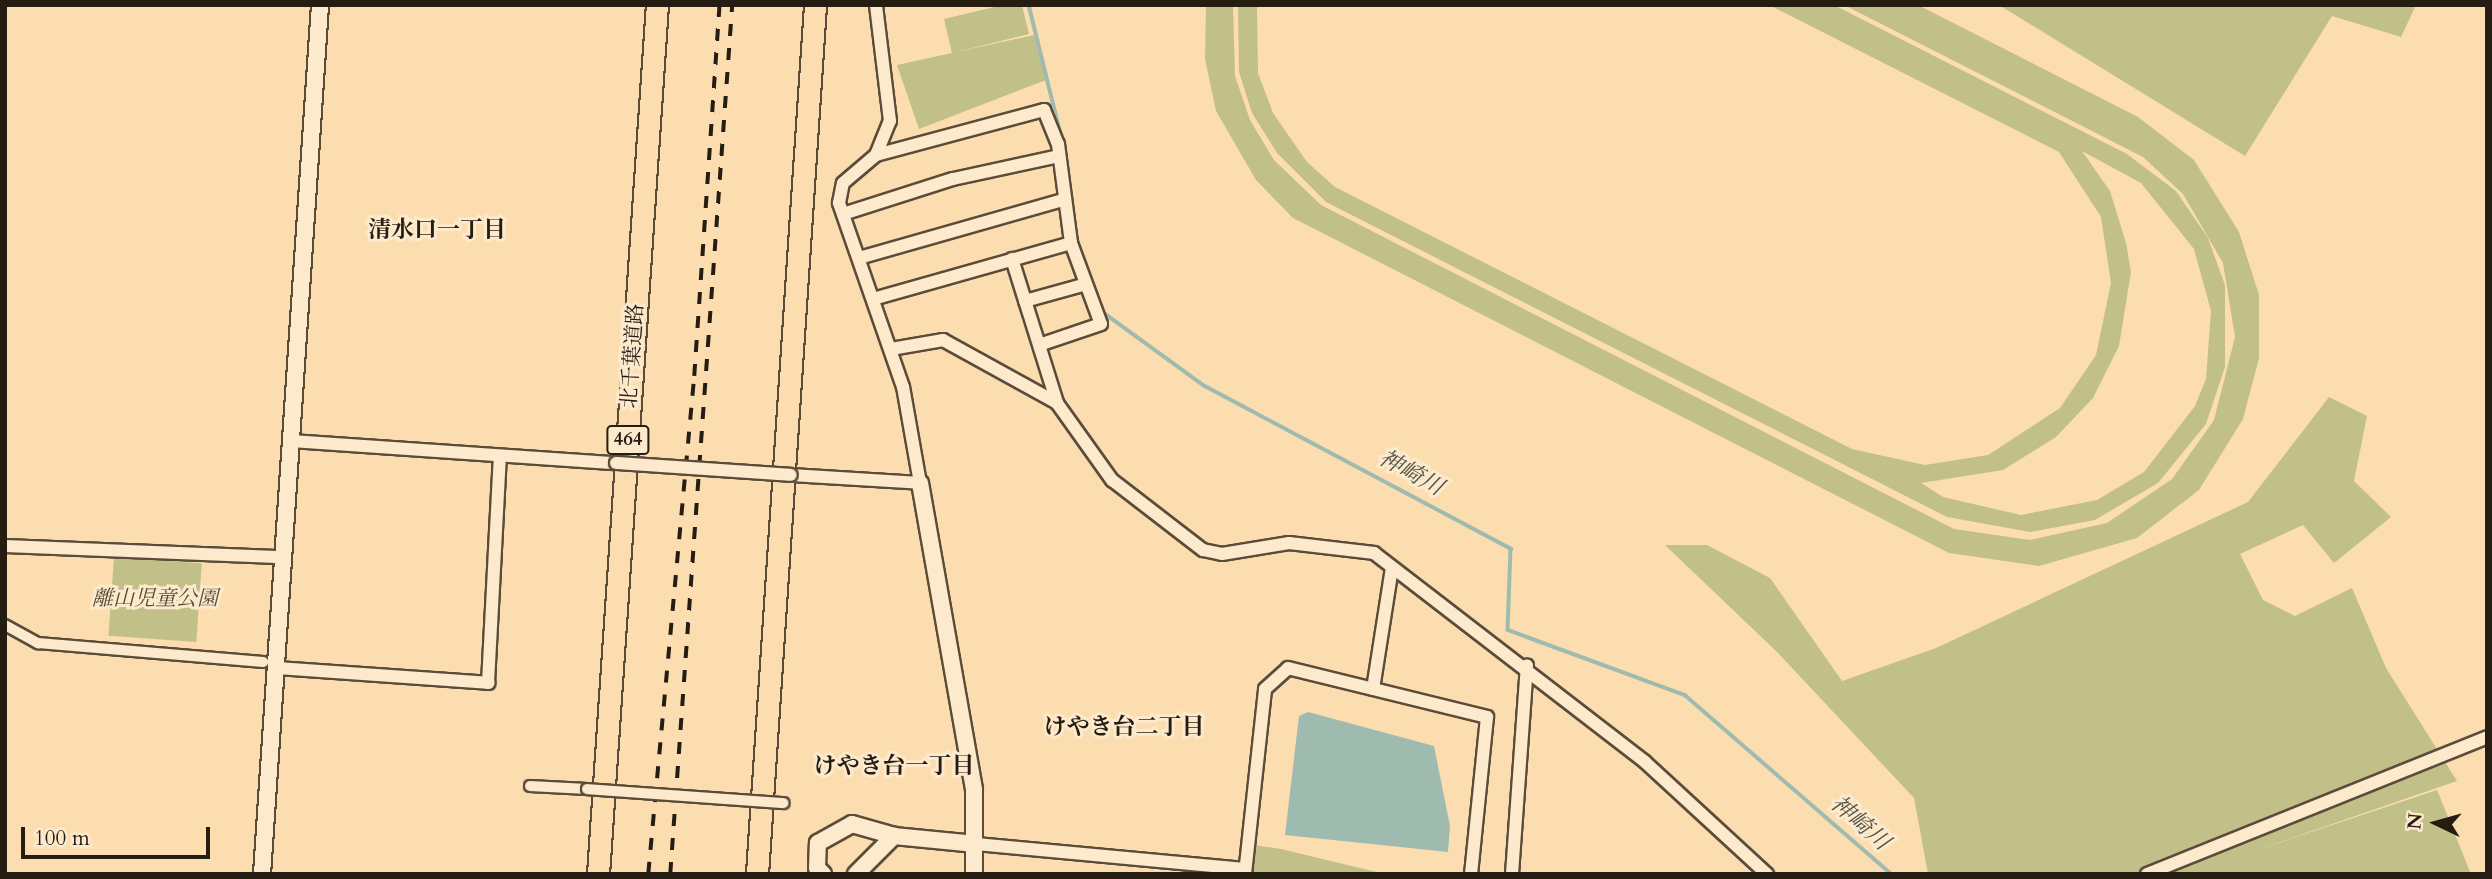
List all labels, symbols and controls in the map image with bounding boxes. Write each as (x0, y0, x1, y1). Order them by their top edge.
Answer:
district label: 清水口一丁目 (368, 216, 506, 244)
street label: 北千葉道路 (617, 303, 649, 409)
road number: 464 (605, 424, 651, 456)
water label: 神崎川 (1374, 444, 1448, 502)
park label: 離山児童公園 (92, 586, 218, 612)
district label: けやき台二丁目 (1044, 713, 1204, 741)
district label: けやき台一丁目 (814, 752, 974, 780)
north arrow (2401, 788, 2471, 858)
water label: 神崎川 (1825, 790, 1895, 856)
scale bar (24, 812, 214, 856)
text: N (2401, 812, 2429, 831)
text: 100 m (34, 824, 90, 853)

